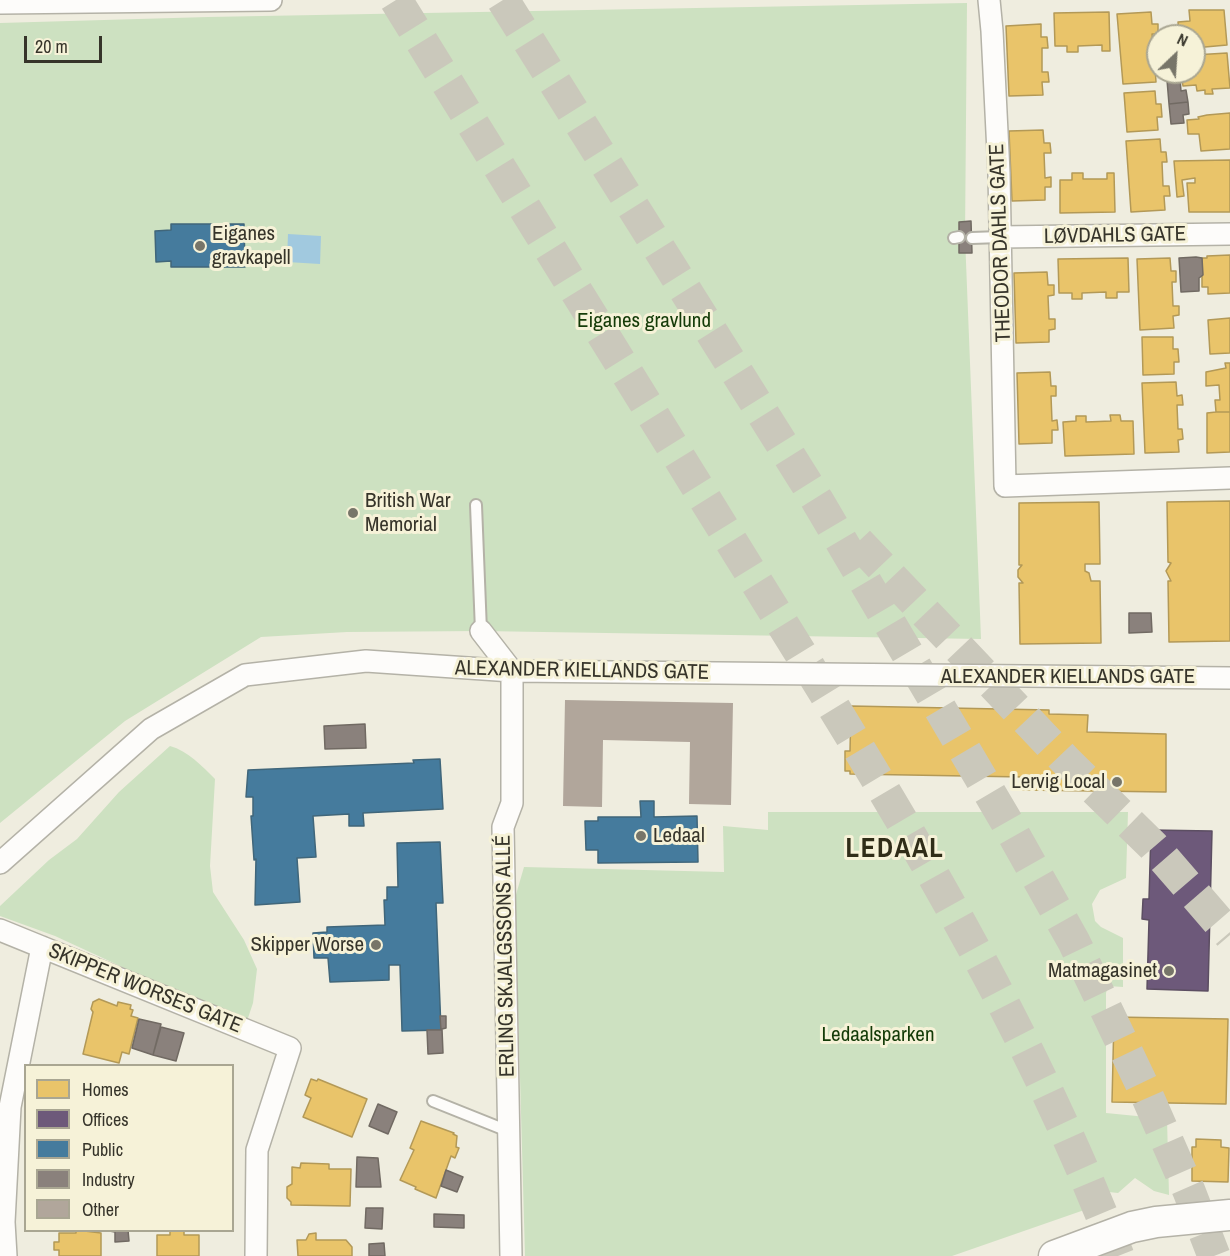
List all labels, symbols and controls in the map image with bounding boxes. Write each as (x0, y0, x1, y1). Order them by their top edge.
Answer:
scale bar (27, 24, 105, 62)
north arrow (1146, 24, 1206, 84)
text: N (1174, 28, 1192, 51)
text: 20 m (35, 34, 68, 59)
street label: THEODOR DAHLS GATE (985, 143, 1017, 343)
place label: Eiganes gravkapell (212, 221, 290, 271)
street label: LØVDAHLS GATE (1044, 222, 1186, 250)
marker: Eiganes gravkapell (193, 239, 207, 253)
park label: Eiganes gravlund (577, 308, 711, 334)
place label: British War Memorial (365, 488, 450, 538)
marker: British War Memorial (346, 506, 360, 520)
street label: ALEXANDER KIELLANDS GATE (455, 656, 709, 686)
street label: ALEXANDER KIELLANDS GATE (941, 664, 1195, 690)
place label: Lervig Local (1011, 769, 1105, 795)
marker: Lervig Local (1110, 775, 1124, 789)
place label: Ledaal (653, 823, 705, 849)
marker: Ledaal (634, 829, 648, 843)
district label: LEDAAL (846, 834, 944, 866)
street label: ERLING SKJALGSSONS ALLÉ (491, 835, 521, 1077)
place label: Skipper Worse (250, 932, 364, 958)
marker: Skipper Worse (369, 938, 383, 952)
street label: SKIPPER WORSES GATE (45, 939, 245, 1039)
place label: Matmagasinet (1048, 958, 1157, 984)
marker: Matmagasinet (1162, 964, 1176, 978)
park label: Ledaalsparken (822, 1022, 934, 1048)
legend (24, 1064, 234, 1232)
text: Homes (82, 1077, 129, 1102)
text: Offices (82, 1107, 129, 1132)
text: Public (82, 1137, 123, 1162)
text: Industry (82, 1167, 135, 1192)
text: Other (82, 1197, 119, 1222)

